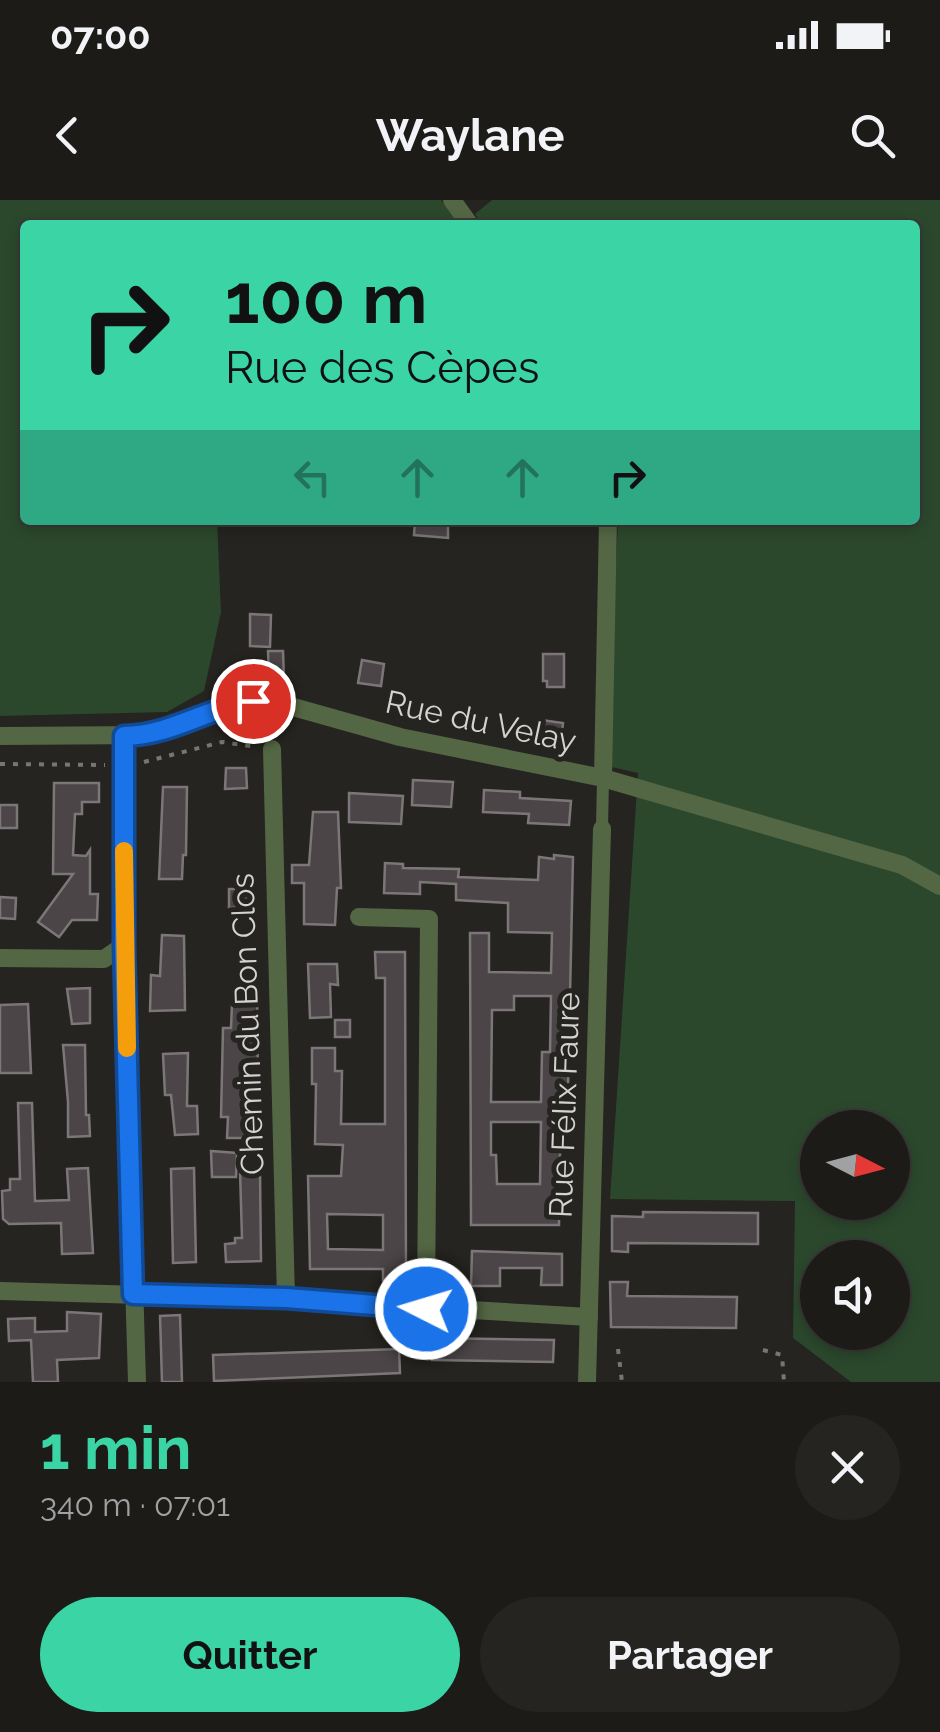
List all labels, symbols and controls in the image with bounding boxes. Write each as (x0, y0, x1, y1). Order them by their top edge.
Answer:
text: 07:00 (50, 13, 151, 58)
icon: back (40, 108, 95, 163)
icon: search (845, 108, 900, 163)
text: Waylane (376, 109, 564, 162)
text: 100 m (225, 257, 428, 339)
icon: right (60, 260, 190, 390)
text: Rue des Cèpes (225, 341, 539, 394)
icon: left (285, 450, 340, 505)
icon: ahead (390, 450, 445, 505)
icon: ahead (495, 450, 550, 505)
icon: right (600, 450, 655, 505)
pin (211, 659, 296, 744)
icon: arrive (226, 674, 281, 729)
street label: Rue du Velay (382, 683, 580, 759)
street label: Chemin du Bon Clos (223, 872, 271, 1176)
street label: Rue Félix Faure (542, 991, 586, 1219)
north arrow (800, 1110, 910, 1220)
map controls (800, 1110, 910, 1350)
button: sound (800, 1240, 910, 1350)
position arrow (374, 1257, 478, 1361)
text: 1 min (40, 1413, 191, 1483)
button: close (795, 1415, 900, 1520)
text: 340 m · 07:01 (40, 1486, 230, 1523)
button: Quitter (40, 1597, 460, 1712)
button: Partager (480, 1597, 900, 1712)

